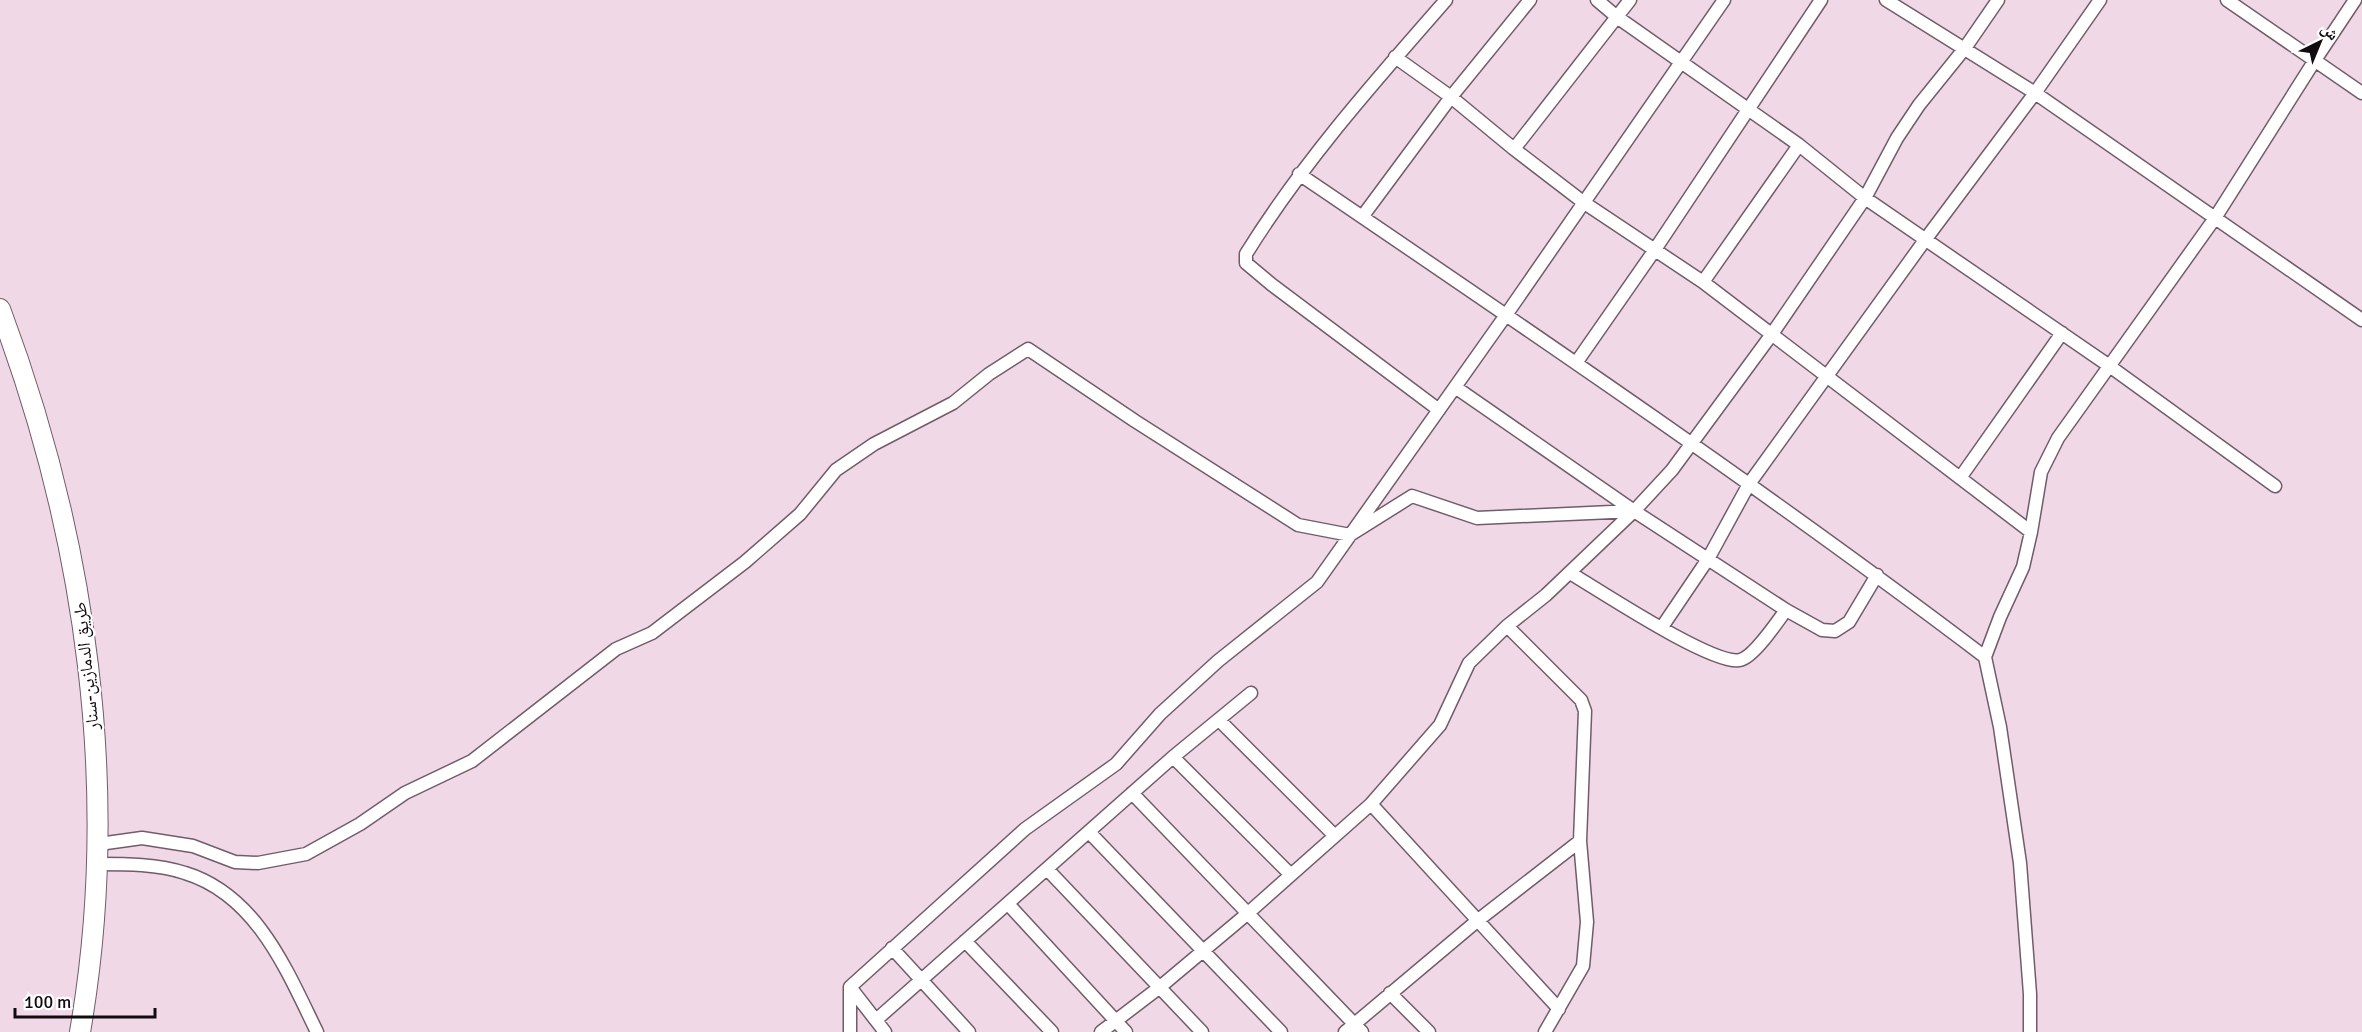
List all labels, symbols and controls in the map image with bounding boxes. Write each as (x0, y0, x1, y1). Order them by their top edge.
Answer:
north arrow (2290, 12, 2350, 72)
text: ش (2317, 19, 2343, 45)
street label: طريق الدمازين-سنار (68, 601, 104, 732)
scale bar (15, 981, 154, 1019)
text: 100 m (24, 991, 71, 1013)

